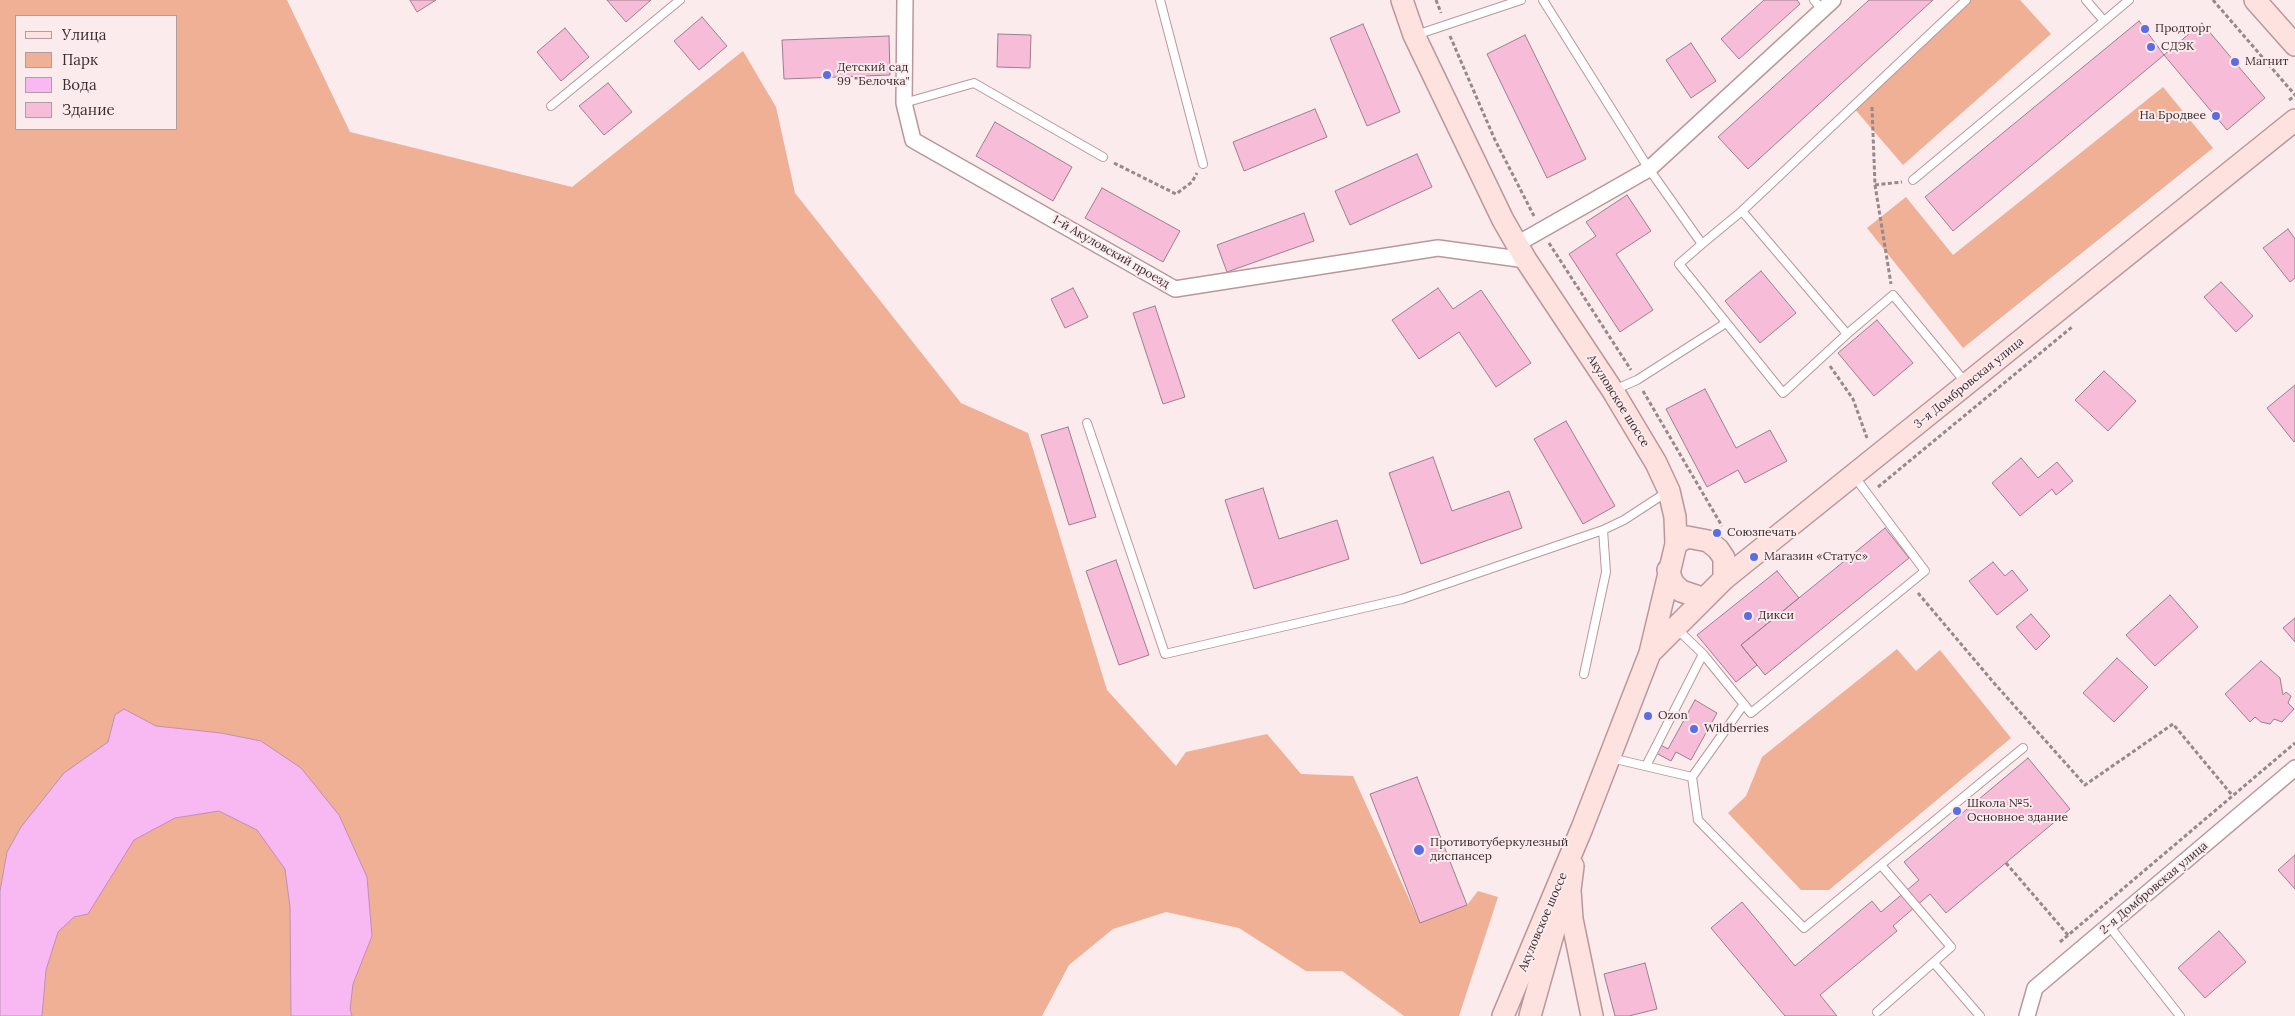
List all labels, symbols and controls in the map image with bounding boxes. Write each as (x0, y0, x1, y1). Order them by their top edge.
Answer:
legend (15, 15, 178, 130)
place label: Продторг (2155, 22, 2211, 36)
marker: Продторг (2139, 23, 2151, 35)
text: Улица (62, 25, 106, 44)
place label: СДЭК (2161, 40, 2194, 54)
marker: СДЭК (2145, 41, 2157, 53)
text: Парк (62, 50, 98, 69)
place label: Магнит (2245, 55, 2288, 69)
marker: Магнит (2229, 56, 2241, 68)
place label: Детский сад 99 "Белочка" (837, 61, 910, 89)
marker: Детский сад 99 "Белочка" (821, 69, 833, 81)
text: Вода (62, 75, 97, 94)
text: Здание (62, 100, 115, 119)
place label: На Бродвее (2139, 109, 2206, 123)
marker: На Бродвее (2210, 110, 2222, 122)
street label: 1-й Акуловский проезд (1050, 212, 1172, 292)
street label: 3-я Домбровская улица (1911, 334, 2027, 432)
street label: Акуловское шоссе (1584, 352, 1652, 450)
place label: Союзпечать (1727, 526, 1796, 540)
marker: Союзпечать (1711, 527, 1723, 539)
place label: Магазин «Статус» (1764, 550, 1868, 564)
marker: Магазин «Статус» (1748, 551, 1760, 563)
place label: Дикси (1758, 609, 1794, 623)
marker: Дикси (1742, 610, 1754, 622)
place label: Ozon (1658, 709, 1688, 723)
marker: Ozon (1642, 710, 1654, 722)
place label: Wildberries (1704, 722, 1769, 736)
marker: Wildberries (1688, 723, 1700, 735)
place label: Школа №5. Основное здание (1967, 797, 2068, 825)
marker: Школа №5. Основное здание (1951, 805, 1963, 817)
place label: Противотуберкулезный диспансер (1430, 836, 1568, 864)
street label: 2-я Домбровская улица (2097, 839, 2211, 937)
marker: Противотуберкулезный диспансер (1412, 843, 1426, 857)
street label: Акуловское шоссе (1516, 870, 1570, 974)

